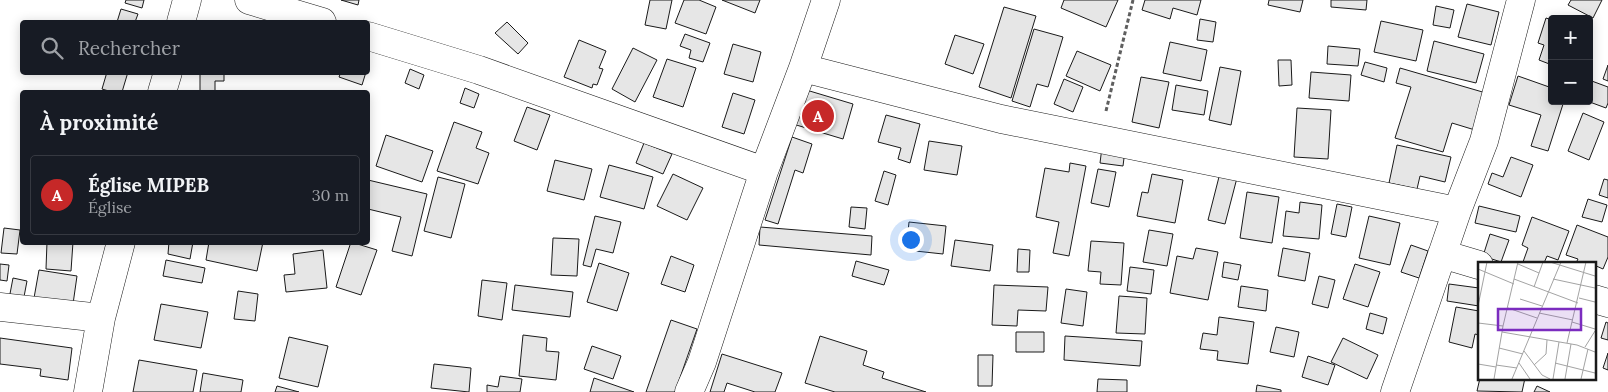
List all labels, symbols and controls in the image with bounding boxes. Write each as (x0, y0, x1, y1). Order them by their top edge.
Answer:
map controls (1548, 15, 1593, 105)
button: + (1548, 15, 1593, 60)
search box (20, 20, 370, 75)
icon: search (38, 34, 66, 62)
text: Rechercher (78, 36, 180, 60)
button: − (1548, 60, 1593, 105)
pin: A (802, 97, 834, 135)
text: À proximité (40, 109, 158, 136)
text: Église MIPEB (88, 173, 209, 197)
text: A (52, 185, 62, 205)
text: 30 m (312, 185, 349, 205)
text: Église (88, 197, 132, 217)
your location (898, 227, 924, 253)
inset map (1478, 262, 1596, 380)

